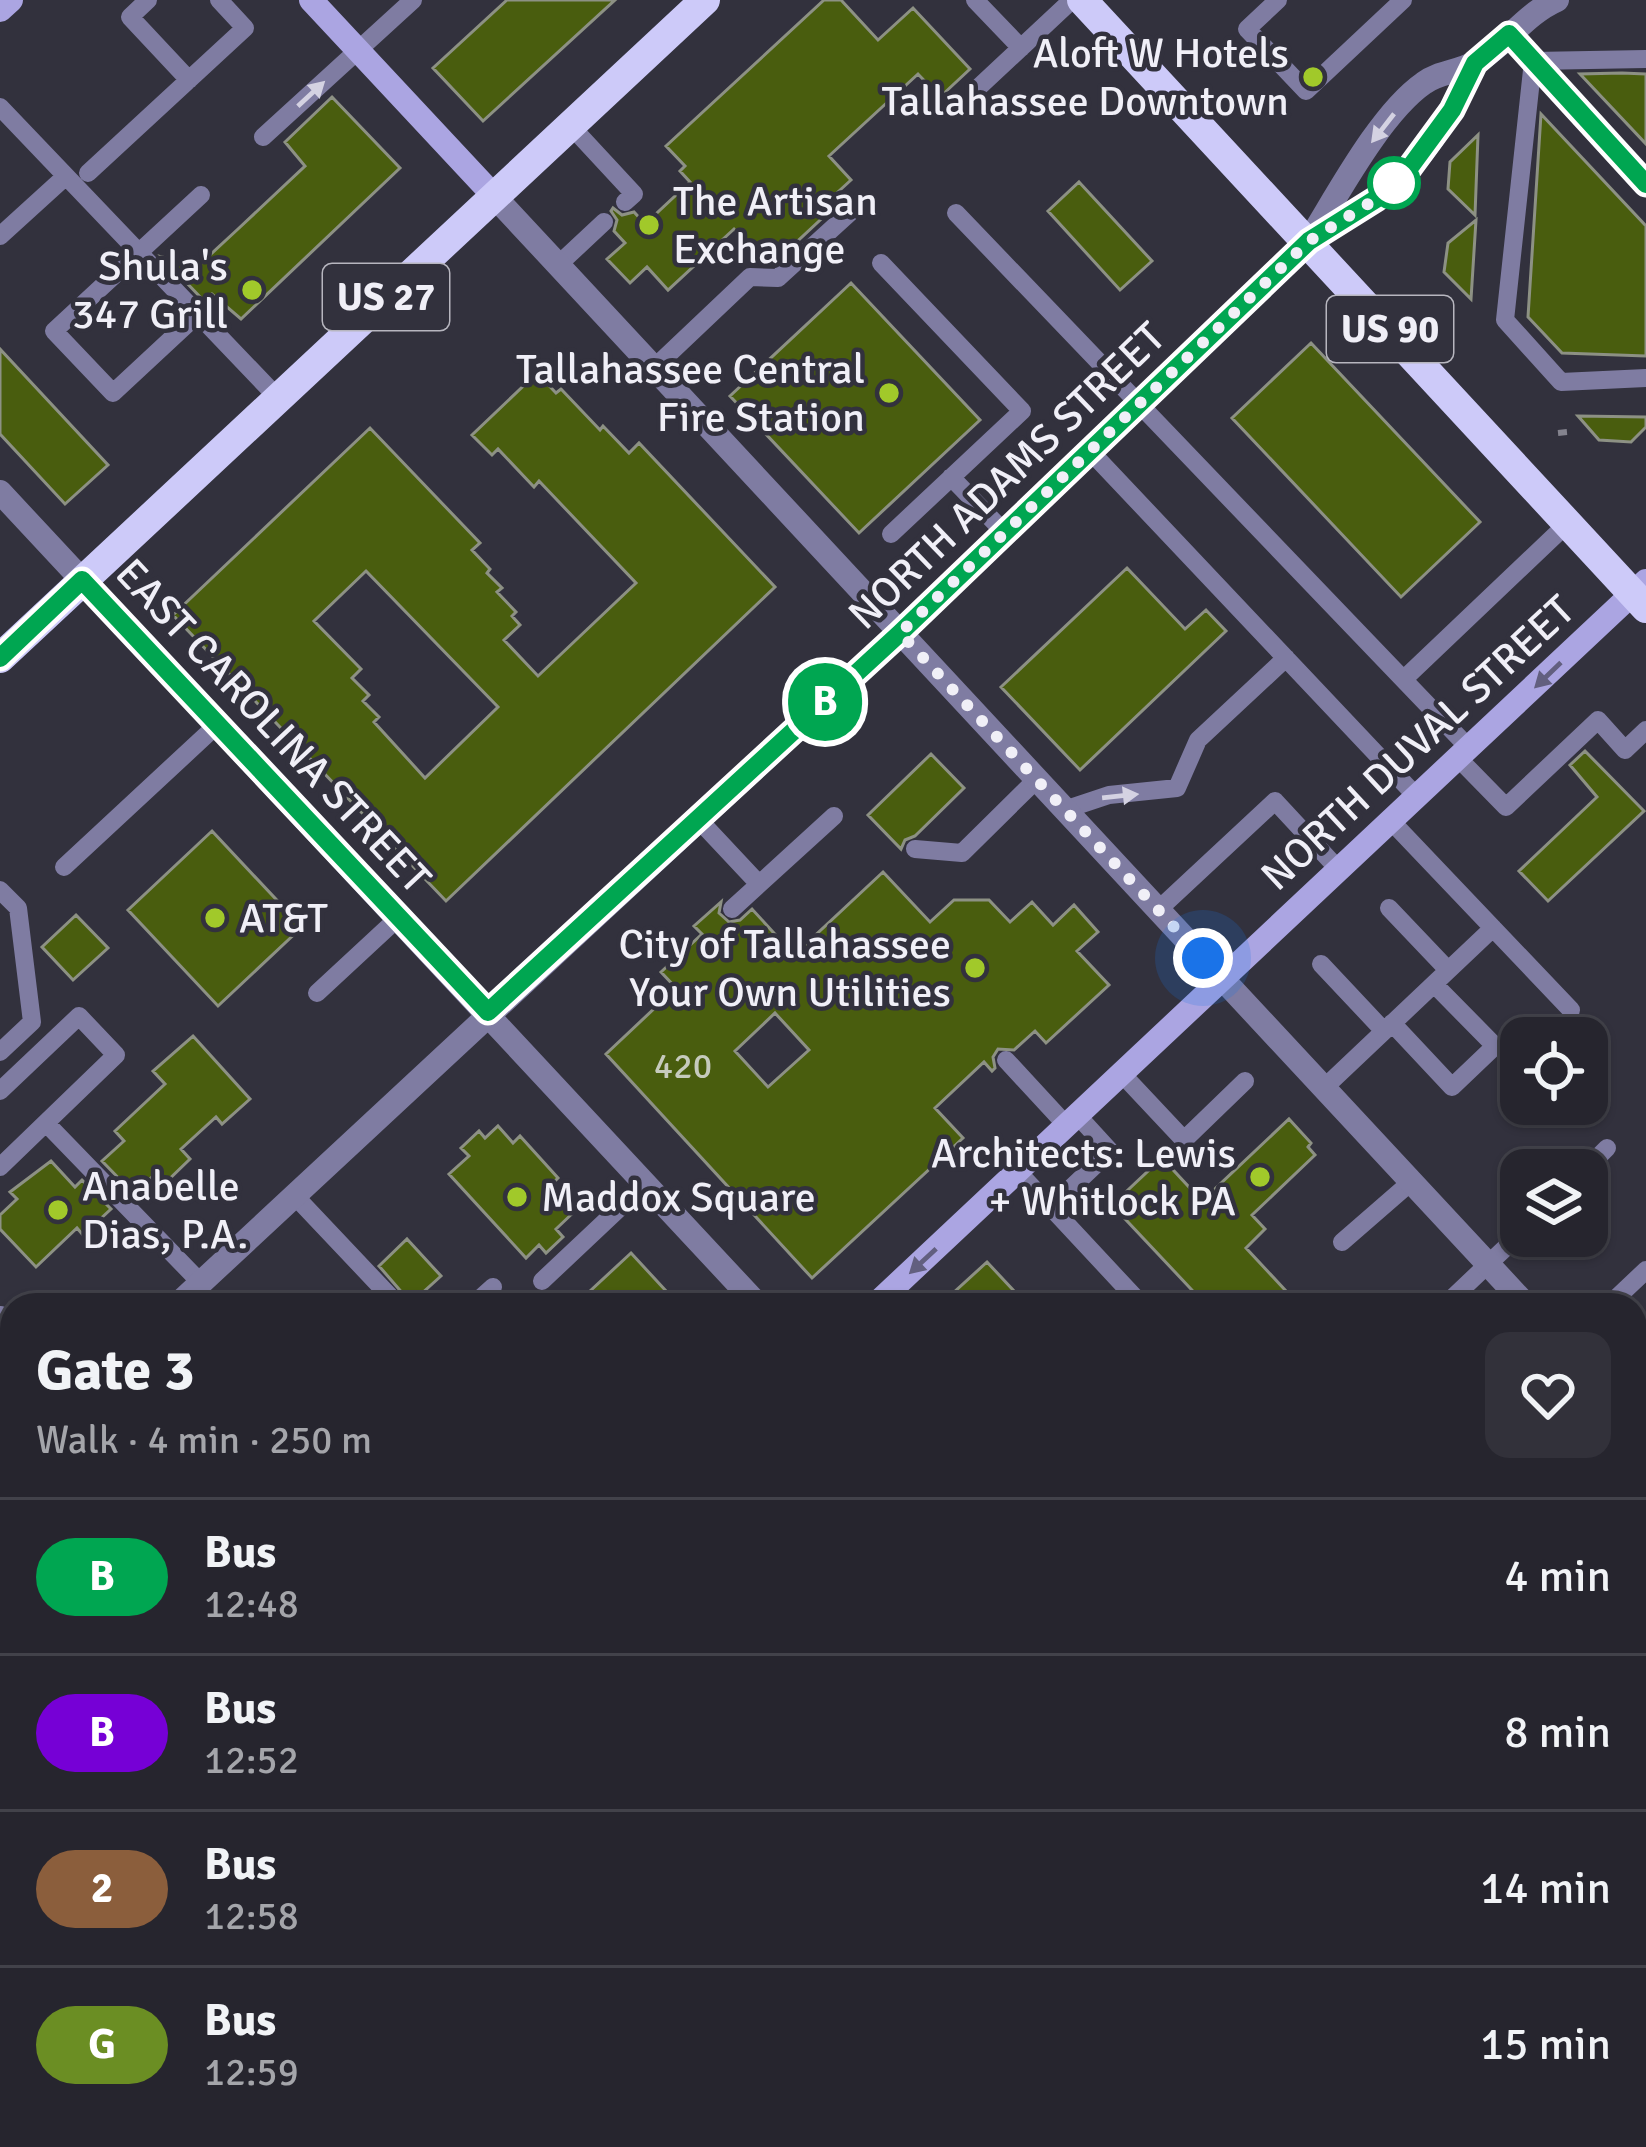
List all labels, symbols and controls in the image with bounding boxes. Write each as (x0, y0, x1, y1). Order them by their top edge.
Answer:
place label: Aloft W Hotels Tallahassee Downtown (881, 28, 1289, 127)
marker: Aloft W Hotels Tallahassee Downtown (1300, 64, 1326, 90)
one-way arrow (296, 81, 325, 108)
one-way arrow (1371, 113, 1396, 144)
unlabelled marker (1369, 158, 1419, 208)
place label: The Artisan Exchange (673, 176, 878, 275)
marker: The Artisan Exchange (636, 212, 662, 238)
place label: Shula's 347 Grill (72, 241, 228, 340)
road number: US 27 (323, 264, 449, 330)
marker: Shula's 347 Grill (239, 277, 265, 303)
road number: US 90 (1327, 296, 1453, 362)
street label: NORTH ADAMS STREET (838, 312, 1176, 640)
place label: Tallahassee Central Fire Station (516, 344, 865, 443)
marker: Tallahassee Central Fire Station (876, 380, 902, 406)
street label: EAST CAROLINA STREET (105, 548, 441, 904)
street label: NORTH DUVAL STREET (1251, 585, 1585, 901)
one-way arrow (1534, 660, 1563, 688)
line badge: B (786, 663, 864, 741)
text: B (812, 676, 838, 727)
one-way arrow (1101, 786, 1139, 805)
place label: AT&T (239, 893, 328, 944)
marker: AT&T (202, 905, 228, 931)
place label: City of Tallahassee Your Own Utilities (618, 919, 951, 1018)
your location (1173, 928, 1233, 988)
marker: City of Tallahassee Your Own Utilities (962, 955, 988, 981)
map controls (1500, 1017, 1608, 1257)
button: locate (1500, 1017, 1608, 1125)
house number: 420 (654, 1044, 712, 1089)
place label: Architects: Lewis + Whitlock PA (931, 1128, 1236, 1227)
button: layers (1500, 1149, 1608, 1257)
place label: Anabelle Dias, P.A. (82, 1161, 248, 1260)
marker: Architects: Lewis + Whitlock PA (1247, 1164, 1273, 1190)
place label: Maddox Square (541, 1172, 816, 1223)
marker: Maddox Square (504, 1184, 530, 1210)
marker: Anabelle Dias, P.A. (45, 1197, 71, 1223)
one-way arrow (908, 1247, 937, 1274)
button: heart (1485, 1332, 1611, 1458)
text: Gate 3 (36, 1335, 195, 1406)
text: Walk · 4 min · 250 m (36, 1416, 372, 1464)
text: Bus (204, 1525, 276, 1580)
text: 4 min (1504, 1549, 1611, 1604)
text: B (89, 1551, 115, 1602)
text: 12:48 (204, 1580, 299, 1628)
text: Bus (204, 1681, 276, 1736)
text: 8 min (1504, 1705, 1611, 1760)
text: B (89, 1707, 115, 1758)
text: 12:52 (204, 1736, 299, 1784)
text: Bus (204, 1837, 276, 1892)
text: 14 min (1480, 1861, 1611, 1916)
text: 2 (91, 1863, 113, 1914)
text: 12:58 (204, 1892, 299, 1940)
text: Bus (204, 1993, 276, 2048)
text: 15 min (1480, 2017, 1611, 2072)
text: G (88, 2019, 116, 2070)
text: 12:59 (204, 2048, 299, 2096)

